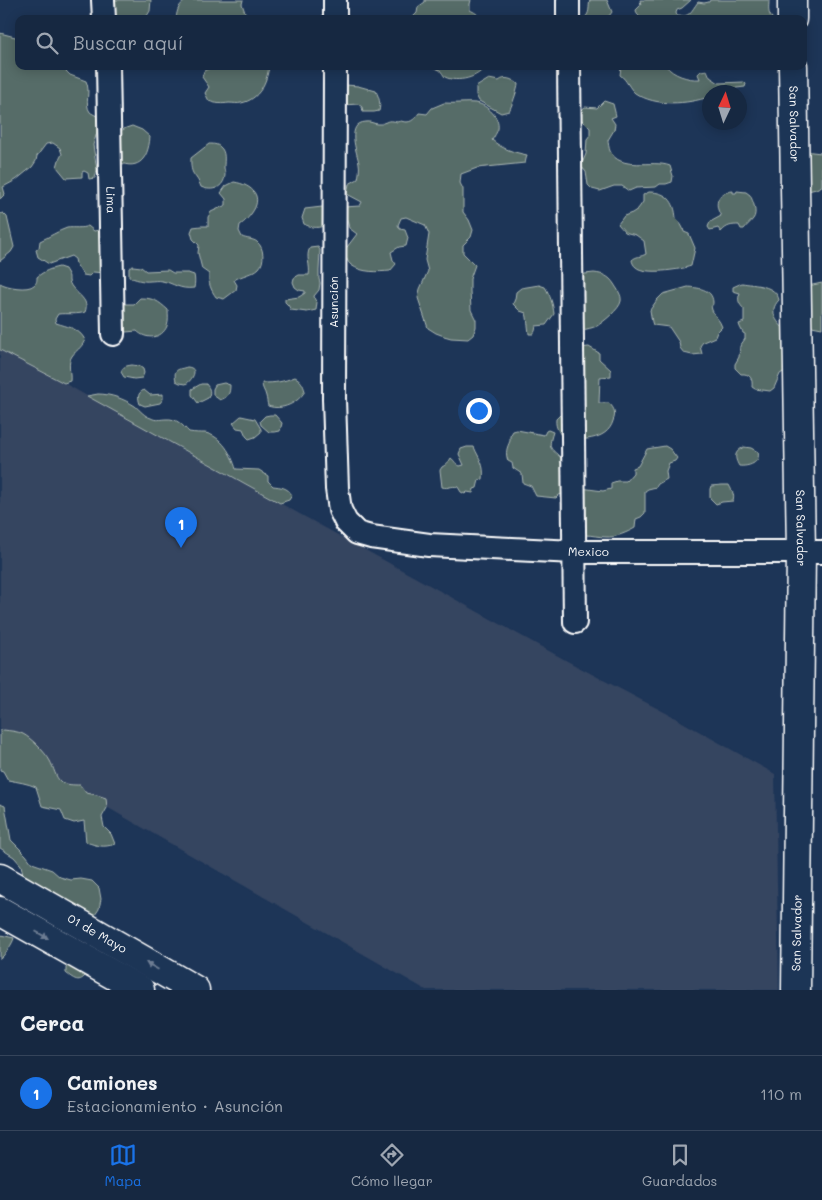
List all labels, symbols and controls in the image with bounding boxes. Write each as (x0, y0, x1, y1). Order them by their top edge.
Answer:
search box (15, 15, 807, 70)
icon: search (33, 29, 61, 57)
text: Buscar aquí (73, 30, 183, 55)
north arrow (702, 85, 747, 130)
street label: San Salvador (786, 86, 804, 162)
street label: Lima (103, 186, 120, 214)
street label: Asunción (325, 276, 341, 328)
your location (466, 398, 492, 424)
street label: San Salvador (793, 489, 810, 566)
pin: 1 (165, 507, 197, 548)
street label: Mexico (568, 543, 609, 559)
street label: San Salvador (787, 895, 805, 971)
street label: 01 de Mayo (65, 910, 130, 956)
one-way arrow (36, 930, 49, 939)
one-way arrow (146, 961, 159, 970)
text: Cerca (20, 1009, 85, 1036)
text: Camiones (67, 1070, 158, 1095)
text: 1 (32, 1083, 40, 1104)
text: 110 m (760, 1083, 802, 1104)
text: Estacionamiento · Asunción (67, 1095, 283, 1116)
tab: Mapa (105, 1141, 142, 1190)
tab: Cómo llegar (351, 1141, 433, 1190)
tab: Guardados (642, 1141, 717, 1190)

